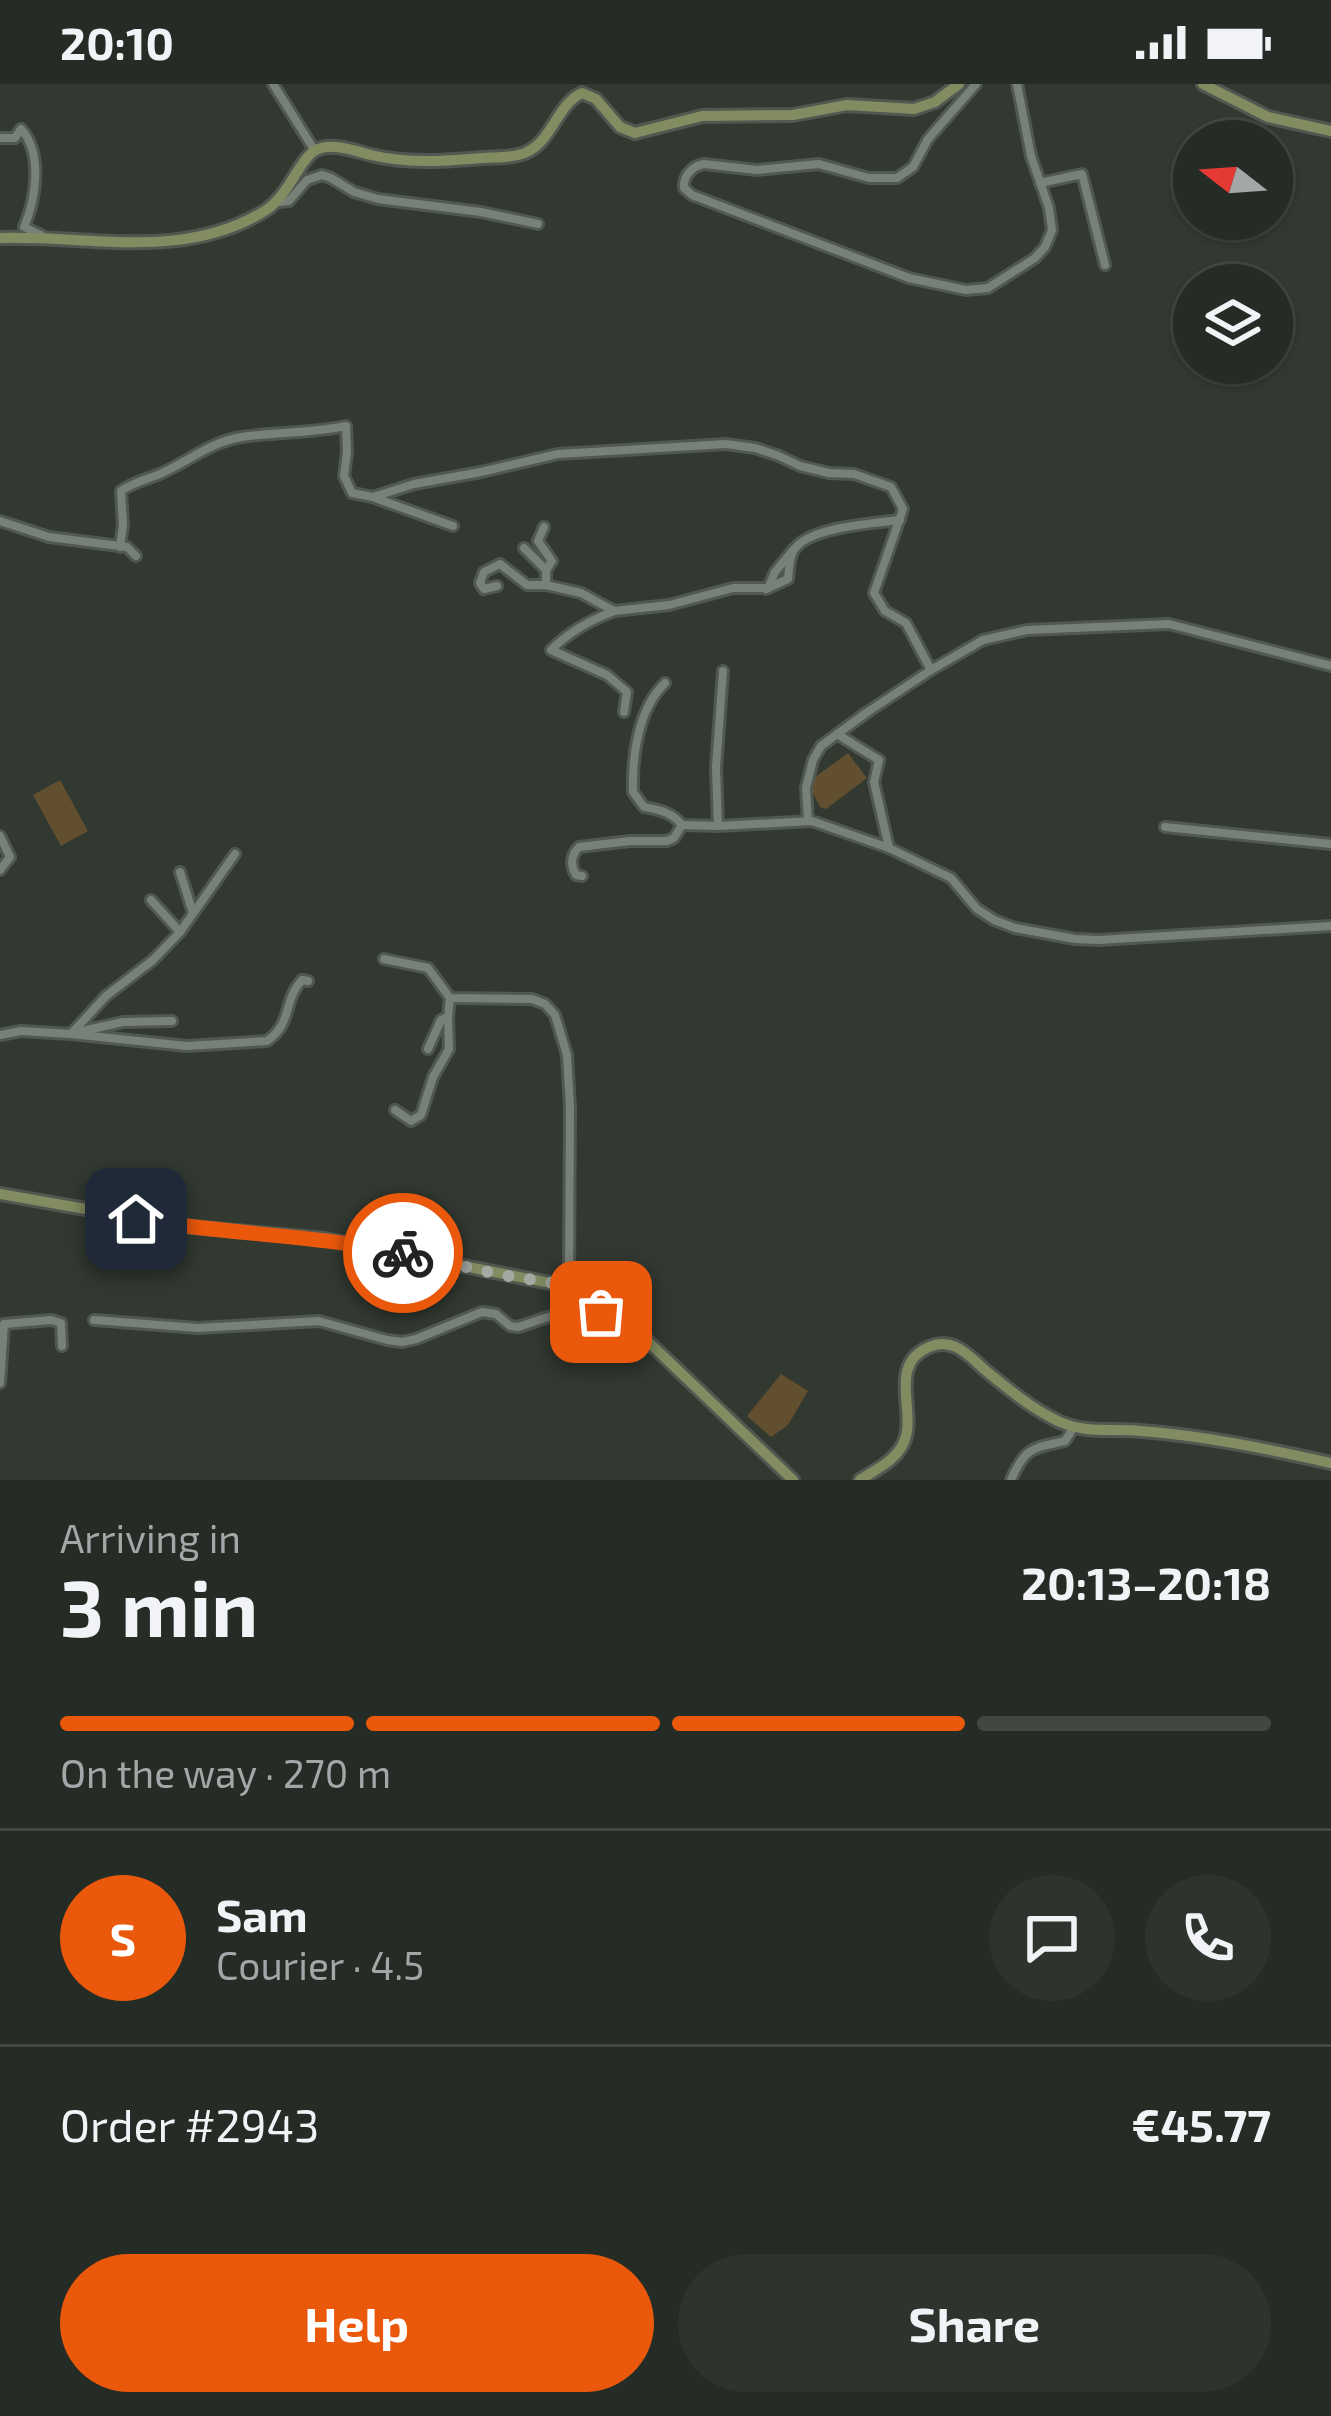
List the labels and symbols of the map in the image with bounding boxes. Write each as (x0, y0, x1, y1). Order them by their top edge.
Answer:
north arrow (1173, 120, 1293, 240)
pin (85, 1168, 187, 1270)
courier (343, 1193, 463, 1313)
pin (550, 1261, 652, 1363)

